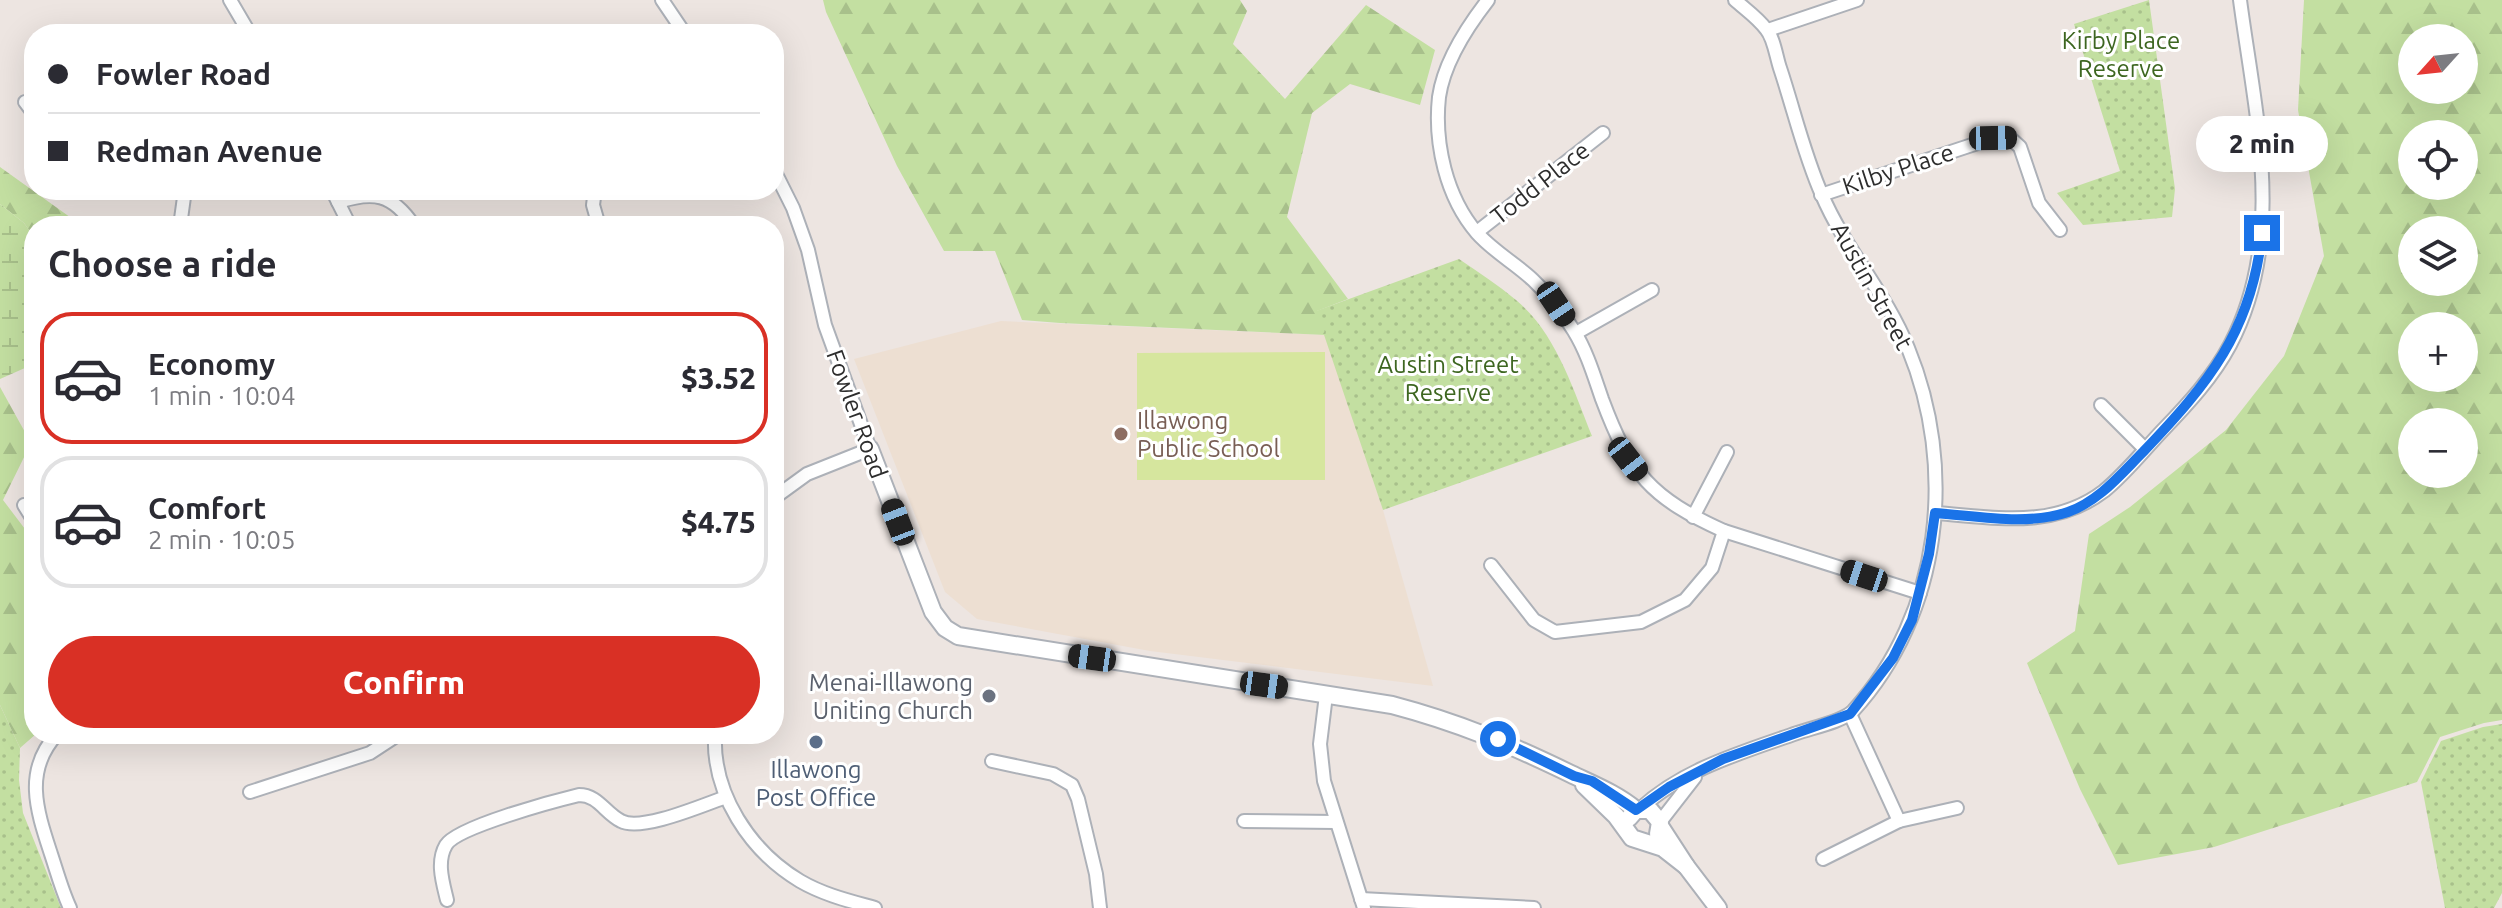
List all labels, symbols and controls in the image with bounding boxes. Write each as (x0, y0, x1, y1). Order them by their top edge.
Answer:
north arrow (2398, 24, 2478, 104)
map controls (2398, 24, 2478, 488)
park label: Kirby Place Reserve (2062, 27, 2180, 82)
text: Fowler Road (96, 57, 271, 91)
callout: 2 min (2196, 117, 2328, 173)
button: locate (2398, 120, 2478, 200)
car (1969, 126, 2017, 150)
text: 2 min (2229, 129, 2295, 158)
text: Redman Avenue (96, 134, 323, 168)
street label: Todd Place (1486, 136, 1594, 230)
street label: Kilby Place (1839, 138, 1957, 200)
route end (2244, 215, 2280, 251)
button: layers (2398, 216, 2478, 296)
street label: Austin Street (1826, 218, 1918, 355)
text: Choose a ride (48, 243, 277, 284)
car (1533, 277, 1579, 331)
button: + (2398, 312, 2478, 392)
icon: car (52, 342, 124, 414)
street label: Fowler Road (821, 346, 893, 482)
text: Economy (148, 347, 275, 381)
park label: Austin Street Reserve (1377, 351, 1519, 406)
text: $3.52 (681, 361, 756, 395)
text: 1 min · 10:04 (148, 381, 296, 410)
place label: Illawong Public School (1137, 407, 1280, 462)
button: − (2398, 408, 2478, 488)
marker: Illawong Public School (1112, 425, 1130, 443)
car (1604, 433, 1652, 485)
icon: car (52, 486, 124, 558)
text: Comfort (148, 491, 266, 525)
car (878, 495, 918, 549)
text: $4.75 (681, 505, 756, 539)
text: 2 min · 10:05 (148, 525, 296, 554)
car (1837, 557, 1891, 595)
button: Confirm (48, 636, 760, 728)
car (1067, 643, 1117, 673)
place label: Menai-Illawong Uniting Church (809, 669, 973, 724)
car (1239, 670, 1289, 700)
marker: Menai-Illawong Uniting Church (980, 687, 998, 705)
route start (1480, 721, 1516, 757)
marker: Illawong Post Office (807, 733, 825, 751)
place label: Illawong Post Office (756, 756, 876, 811)

